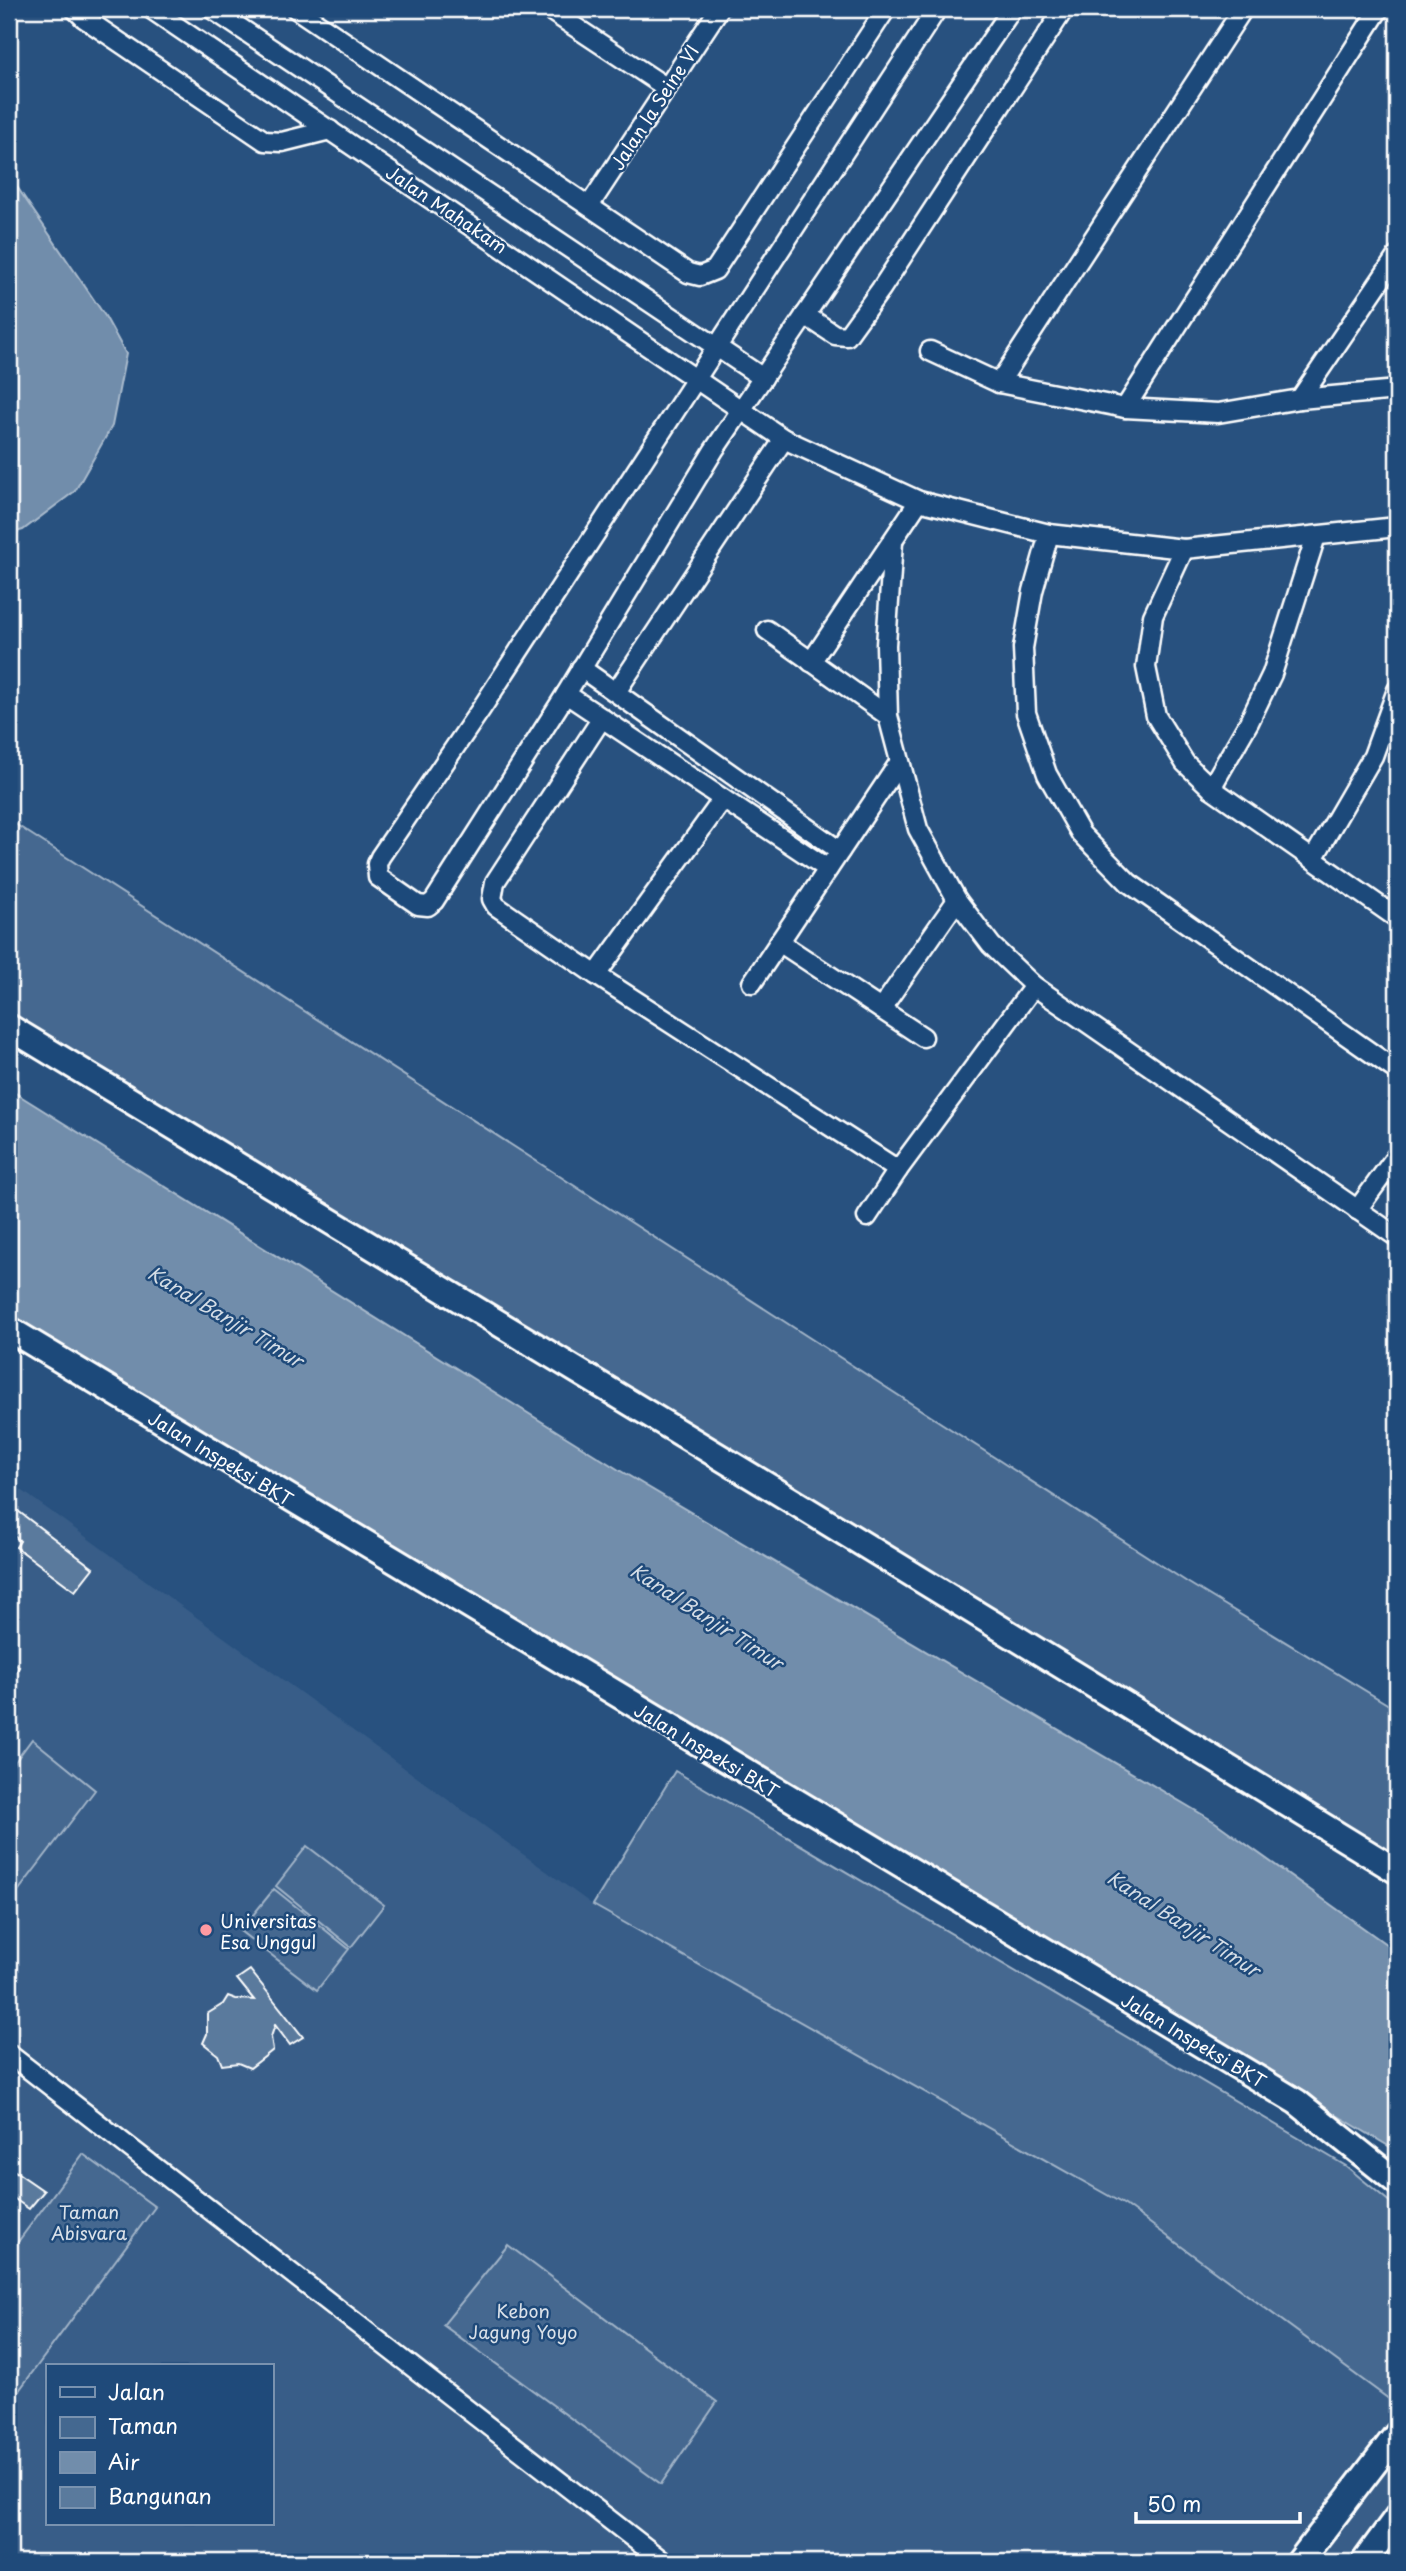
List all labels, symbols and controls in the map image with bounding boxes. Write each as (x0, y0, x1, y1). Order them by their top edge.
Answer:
street label: Jalan la Seine VI (603, 39, 705, 175)
street label: Jalan Mahakam (381, 158, 513, 260)
water label: Kanal Banjir Timur (143, 1258, 312, 1375)
street label: Jalan Inspeksi BKT (144, 1404, 299, 1512)
water label: Kanal Banjir Timur (625, 1556, 791, 1678)
street label: Jalan Inspeksi BKT (630, 1696, 785, 1804)
water label: Kanal Banjir Timur (1102, 1863, 1268, 1985)
place label: Universitas Esa Unggul (220, 1907, 316, 1955)
marker: Universitas Esa Unggul (198, 1922, 214, 1938)
street label: Jalan Inspeksi BKT (1117, 1986, 1272, 2094)
park label: Taman Abisvara (51, 2198, 128, 2246)
park label: Kebon Jagung Yoyo (469, 2297, 577, 2345)
legend (46, 2364, 273, 2526)
text: Jalan (108, 2375, 165, 2407)
text: Taman (108, 2409, 178, 2441)
text: Air (108, 2445, 140, 2477)
text: Bangunan (108, 2479, 212, 2511)
scale bar (1136, 2480, 1301, 2524)
text: 50 m (1147, 2487, 1201, 2519)

